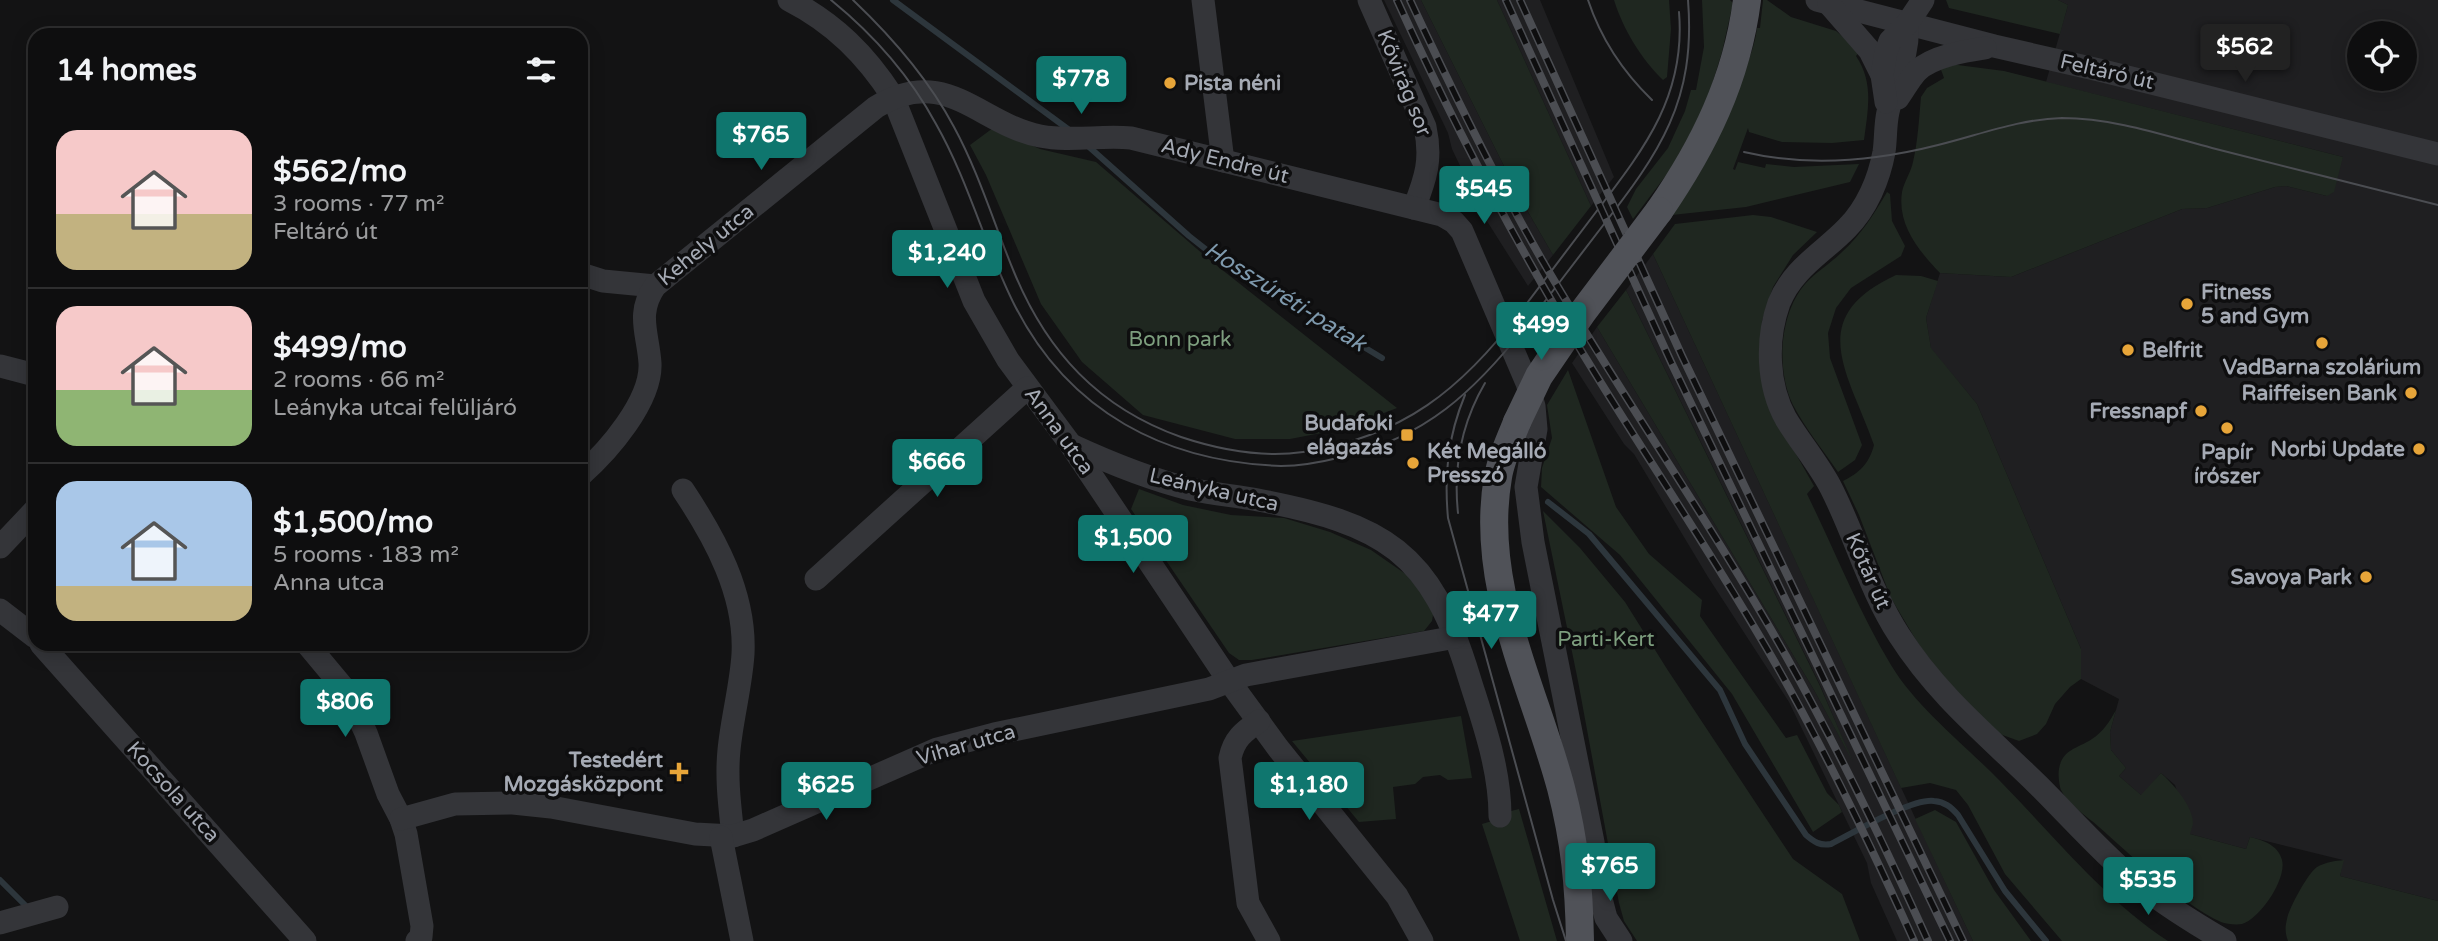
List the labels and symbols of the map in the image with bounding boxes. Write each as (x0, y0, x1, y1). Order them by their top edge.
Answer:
pin: $562 (2204, 24, 2286, 84)
street label: Kővirág sor (1371, 26, 1437, 140)
street label: Feltáró út (2058, 49, 2156, 95)
pin: $778 (1040, 57, 1122, 116)
place label: Pista néni (1184, 71, 1281, 96)
marker: Pista néni (1162, 75, 1178, 91)
pin: $765 (720, 113, 802, 172)
street label: Ady Endre út (1159, 133, 1291, 189)
pin: $545 (1443, 166, 1525, 226)
street label: Kehely utca (653, 199, 759, 291)
pin: $1,240 (890, 230, 1004, 290)
water label: Hosszúréti-patak (1199, 236, 1372, 359)
place label: Fitness 5 and Gym (2201, 280, 2309, 329)
marker: Fitness 5 and Gym (2179, 296, 2195, 312)
pin: $499 (1500, 302, 1582, 362)
park label: Bonn park (1129, 327, 1231, 352)
marker: VadBarna szolárium (2314, 335, 2330, 351)
place label: Belfrit (2142, 338, 2203, 363)
marker: Belfrit (2120, 342, 2136, 358)
place label: VadBarna szolárium (2223, 355, 2421, 380)
place label: Raiffeisen Bank (2241, 381, 2398, 406)
street label: Anna utca (1019, 382, 1099, 480)
marker: Raiffeisen Bank (2403, 385, 2419, 401)
place label: Fressnapf (2089, 399, 2188, 424)
marker: Fressnapf (2193, 403, 2209, 419)
place label: Budafoki elágazás (1304, 411, 1393, 460)
marker: Papír írószer (2219, 420, 2235, 436)
marker: Budafoki elágazás (1399, 427, 1415, 443)
place label: Norbi Update (2270, 437, 2405, 462)
place label: Két Megálló Presszó (1427, 439, 1547, 488)
pin: $666 (896, 440, 978, 499)
place label: Papír írószer (2194, 440, 2261, 489)
marker: Norbi Update (2411, 441, 2427, 457)
marker: Két Megálló Presszó (1405, 455, 1421, 471)
street label: Leányka utca (1147, 463, 1281, 517)
pin: $1,500 (1076, 516, 1190, 575)
street label: Kőtár út (1840, 529, 1896, 613)
place label: Savoya Park (2231, 565, 2353, 590)
marker: Savoya Park (2358, 569, 2374, 585)
pin: $477 (1450, 592, 1532, 651)
park label: Parti-Kert (1557, 627, 1655, 652)
pin: $806 (304, 680, 386, 739)
street label: Vihar utca (914, 719, 1018, 771)
street label: Kocsola utca (121, 736, 225, 848)
place label: Testedért Mozgásközpont (504, 748, 663, 797)
marker: Testedért Mozgásközpont (669, 762, 689, 782)
pin: $625 (785, 762, 867, 822)
pin: $1,180 (1252, 762, 1366, 822)
pin: $765 (1569, 844, 1651, 903)
pin: $535 (2107, 858, 2189, 917)

